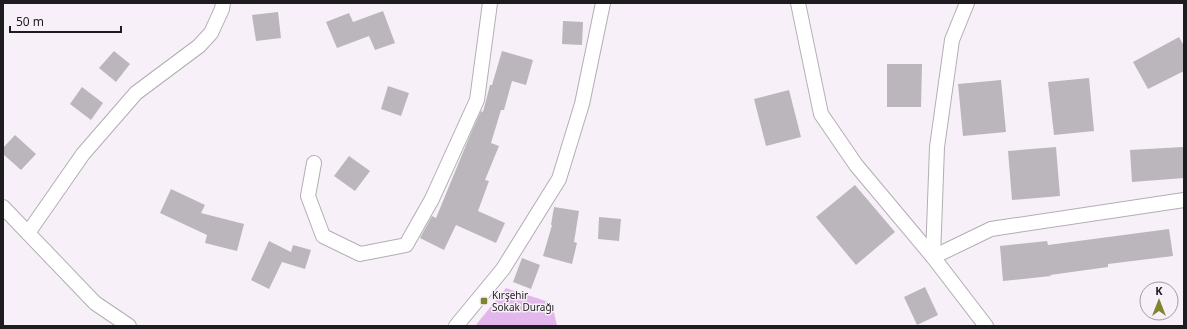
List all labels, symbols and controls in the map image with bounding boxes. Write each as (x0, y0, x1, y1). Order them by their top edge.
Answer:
scale bar (10, 8, 121, 34)
text: 50 m (16, 13, 44, 30)
north arrow (1139, 281, 1179, 321)
text: K (1155, 283, 1163, 298)
place label: Kırşehir Sokak Durağı (492, 288, 554, 314)
marker: Kırşehir Sokak Durağı (479, 296, 489, 306)

